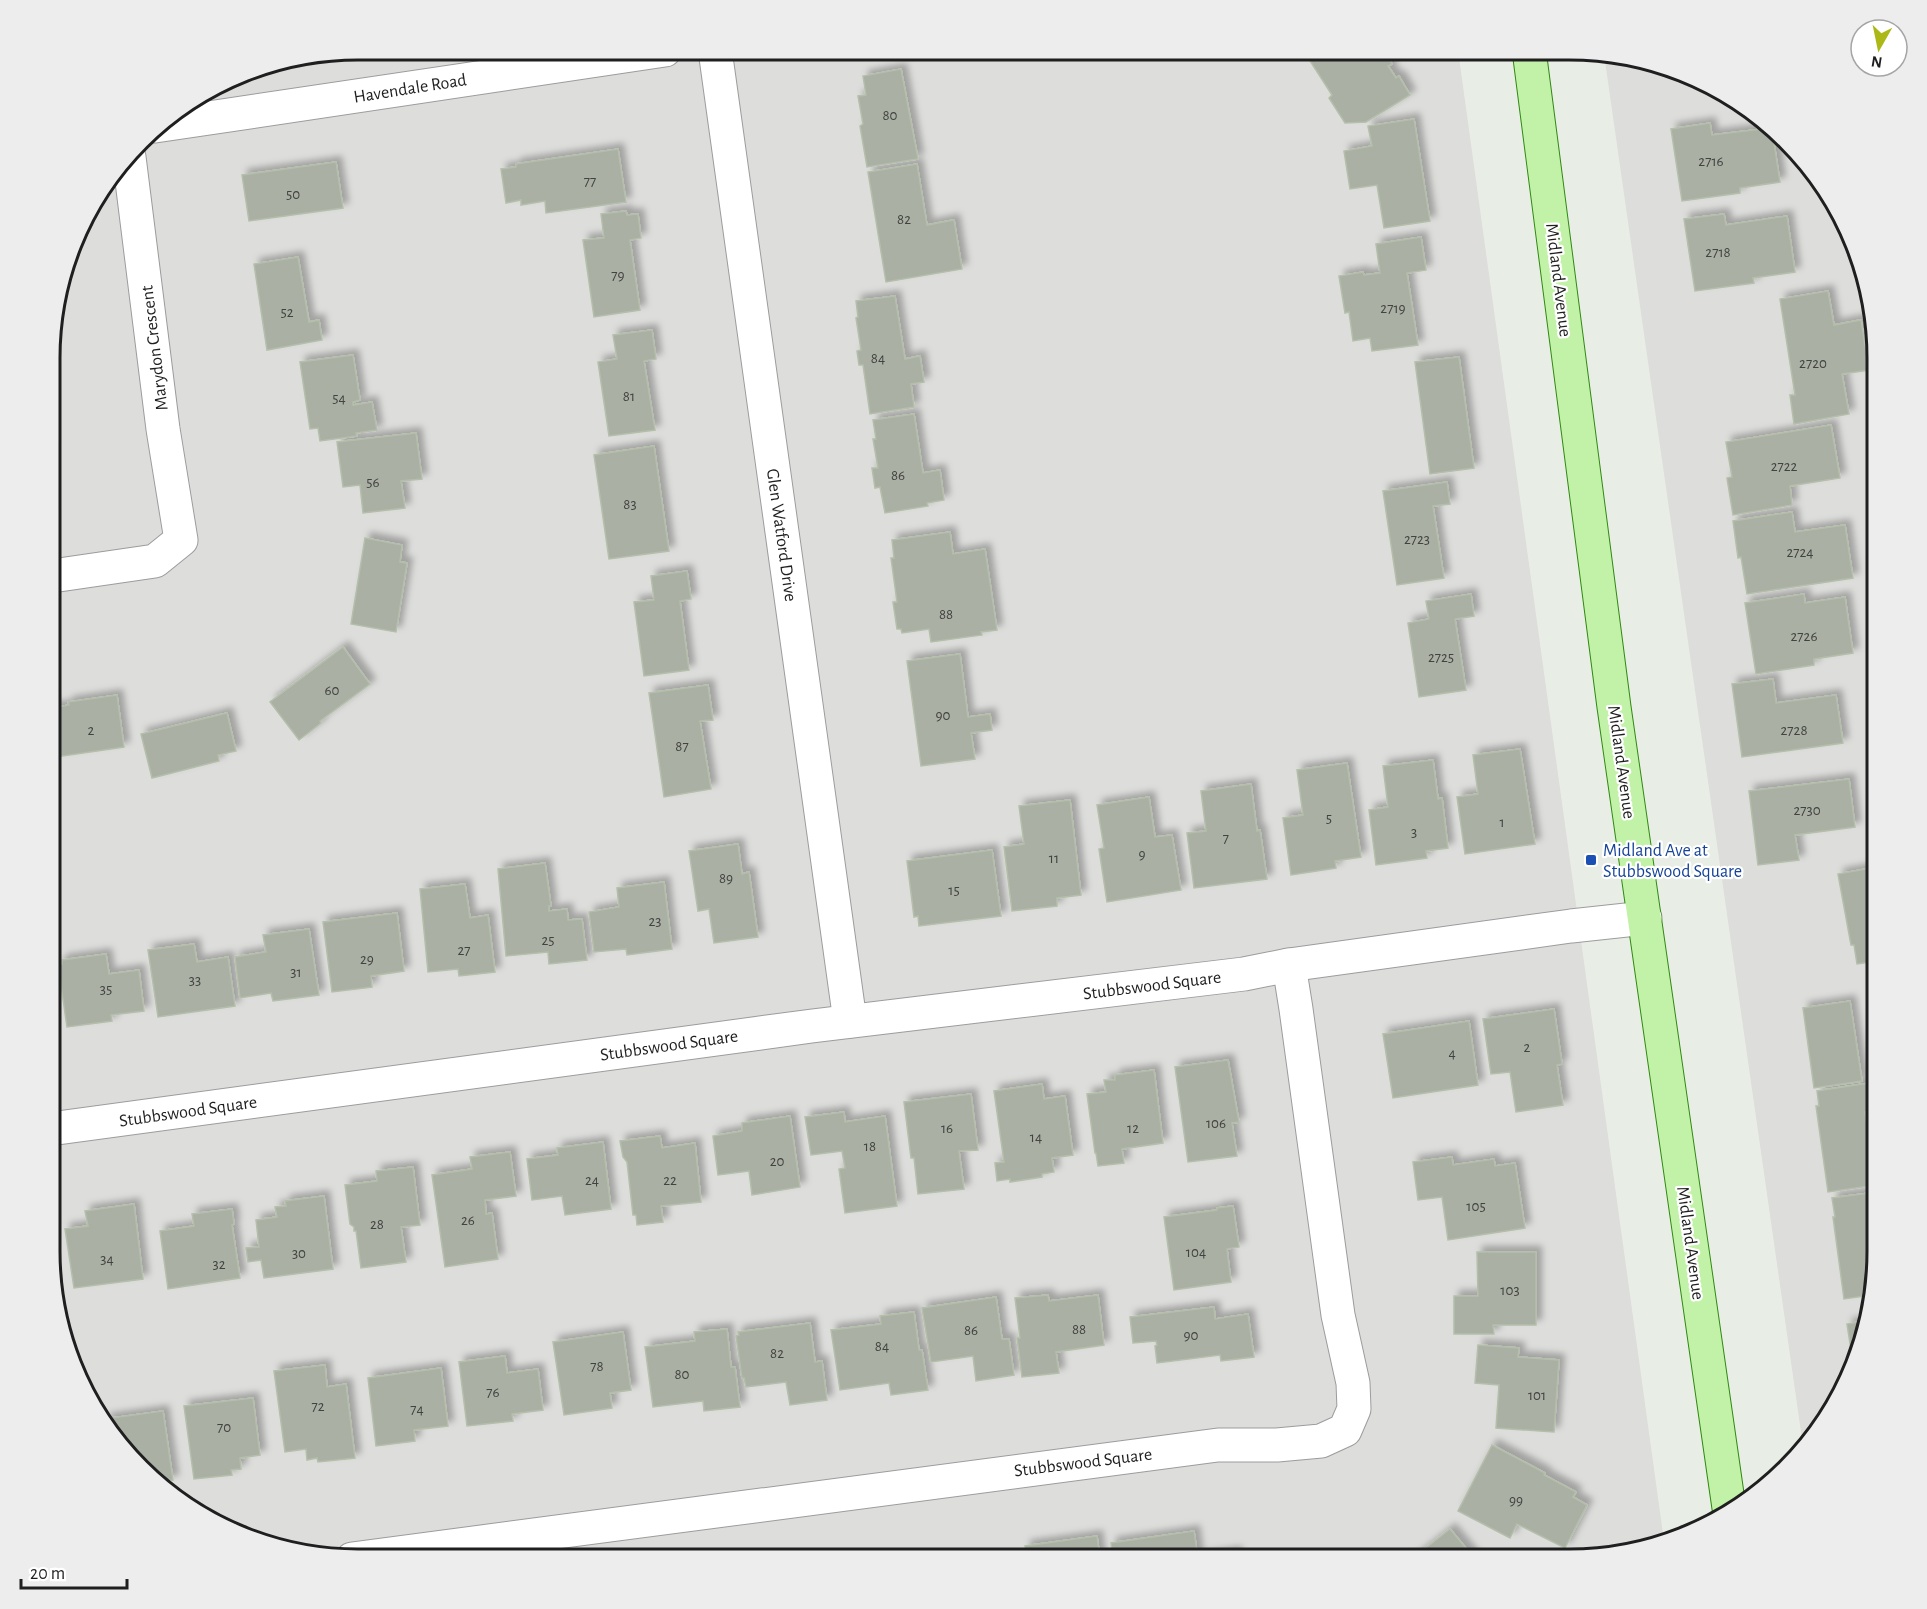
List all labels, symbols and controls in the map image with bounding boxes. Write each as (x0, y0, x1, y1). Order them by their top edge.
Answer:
north arrow (1849, 18, 1909, 78)
text: N (1870, 53, 1884, 71)
street label: Havendale Road (352, 71, 468, 107)
house number: 80 (882, 108, 898, 123)
house number: 2716 (1698, 154, 1724, 169)
house number: 77 (584, 174, 596, 189)
house number: 50 (286, 187, 300, 202)
house number: 82 (897, 212, 911, 227)
street label: Midland Avenue (1542, 222, 1574, 338)
house number: 2718 (1705, 245, 1731, 260)
house number: 79 (611, 268, 625, 283)
street label: Marydon Crescent (138, 284, 172, 411)
house number: 2719 (1380, 301, 1406, 316)
house number: 52 (280, 305, 294, 320)
house number: 84 (871, 351, 885, 366)
house number: 2720 (1799, 356, 1827, 371)
house number: 81 (623, 389, 635, 404)
house number: 54 (332, 391, 346, 406)
house number: 2722 (1771, 459, 1798, 474)
street label: Glen Watford Drive (763, 467, 799, 603)
house number: 86 (891, 468, 905, 483)
house number: 56 (366, 475, 380, 490)
house number: 83 (623, 497, 637, 512)
house number: 2723 (1404, 532, 1430, 547)
house number: 2724 (1786, 545, 1814, 560)
house number: 88 (939, 607, 953, 622)
house number: 2726 (1791, 629, 1817, 644)
house number: 2725 (1428, 650, 1454, 665)
house number: 60 (325, 683, 340, 698)
street label: Midland Avenue (1604, 704, 1638, 820)
house number: 90 (936, 708, 951, 723)
house number: 2 (88, 723, 95, 738)
house number: 2728 (1780, 723, 1808, 738)
house number: 87 (675, 739, 689, 754)
house number: 2730 (1793, 803, 1821, 818)
house number: 5 (1326, 811, 1332, 826)
house number: 1 (1499, 815, 1505, 830)
house number: 3 (1411, 825, 1417, 840)
house number: 7 (1223, 831, 1229, 846)
place label: Midland Ave at Stubbswood Square (1603, 842, 1742, 881)
house number: 9 (1138, 847, 1146, 862)
house number: 11 (1049, 851, 1059, 866)
marker: Midland Ave at Stubbswood Square (1584, 853, 1598, 867)
house number: 89 (719, 871, 733, 886)
house number: 15 (948, 883, 960, 898)
house number: 23 (648, 914, 662, 929)
house number: 25 (541, 933, 555, 948)
house number: 27 (457, 943, 471, 958)
house number: 29 (360, 952, 374, 967)
house number: 31 (290, 965, 302, 980)
street label: Stubbswood Square (1082, 969, 1222, 1003)
house number: 33 (189, 973, 201, 988)
house number: 35 (100, 982, 112, 997)
street label: Stubbswood Square (599, 1027, 739, 1065)
house number: 2 (1524, 1040, 1531, 1055)
house number: 4 (1448, 1046, 1456, 1061)
street label: Stubbswood Square (118, 1093, 258, 1131)
house number: 106 (1206, 1116, 1226, 1131)
house number: 16 (941, 1121, 953, 1136)
house number: 12 (1127, 1121, 1139, 1136)
house number: 14 (1030, 1130, 1042, 1145)
house number: 18 (864, 1139, 876, 1154)
house number: 20 (770, 1154, 784, 1169)
house number: 24 (585, 1173, 599, 1188)
house number: 22 (663, 1173, 677, 1188)
street label: Midland Avenue (1673, 1185, 1707, 1301)
house number: 105 (1466, 1199, 1486, 1214)
house number: 26 (461, 1213, 475, 1228)
house number: 28 (370, 1217, 384, 1232)
house number: 104 (1186, 1245, 1206, 1260)
house number: 30 (292, 1246, 306, 1261)
house number: 34 (100, 1252, 114, 1267)
house number: 32 (212, 1257, 226, 1272)
house number: 103 (1500, 1283, 1520, 1298)
house number: 88 (1072, 1322, 1086, 1337)
house number: 86 (964, 1323, 978, 1338)
house number: 90 (1184, 1328, 1199, 1343)
house number: 84 (875, 1339, 889, 1354)
house number: 82 (770, 1346, 784, 1361)
house number: 78 (590, 1359, 604, 1374)
house number: 80 (674, 1367, 690, 1382)
house number: 76 (486, 1385, 500, 1400)
house number: 101 (1528, 1388, 1546, 1403)
house number: 72 (311, 1399, 325, 1414)
house number: 74 (410, 1402, 424, 1417)
house number: 70 (217, 1420, 231, 1435)
street label: Stubbswood Square (1013, 1446, 1153, 1480)
house number: 99 (1509, 1493, 1523, 1508)
scale bar (21, 1552, 128, 1590)
text: 20 m (30, 1565, 65, 1583)

